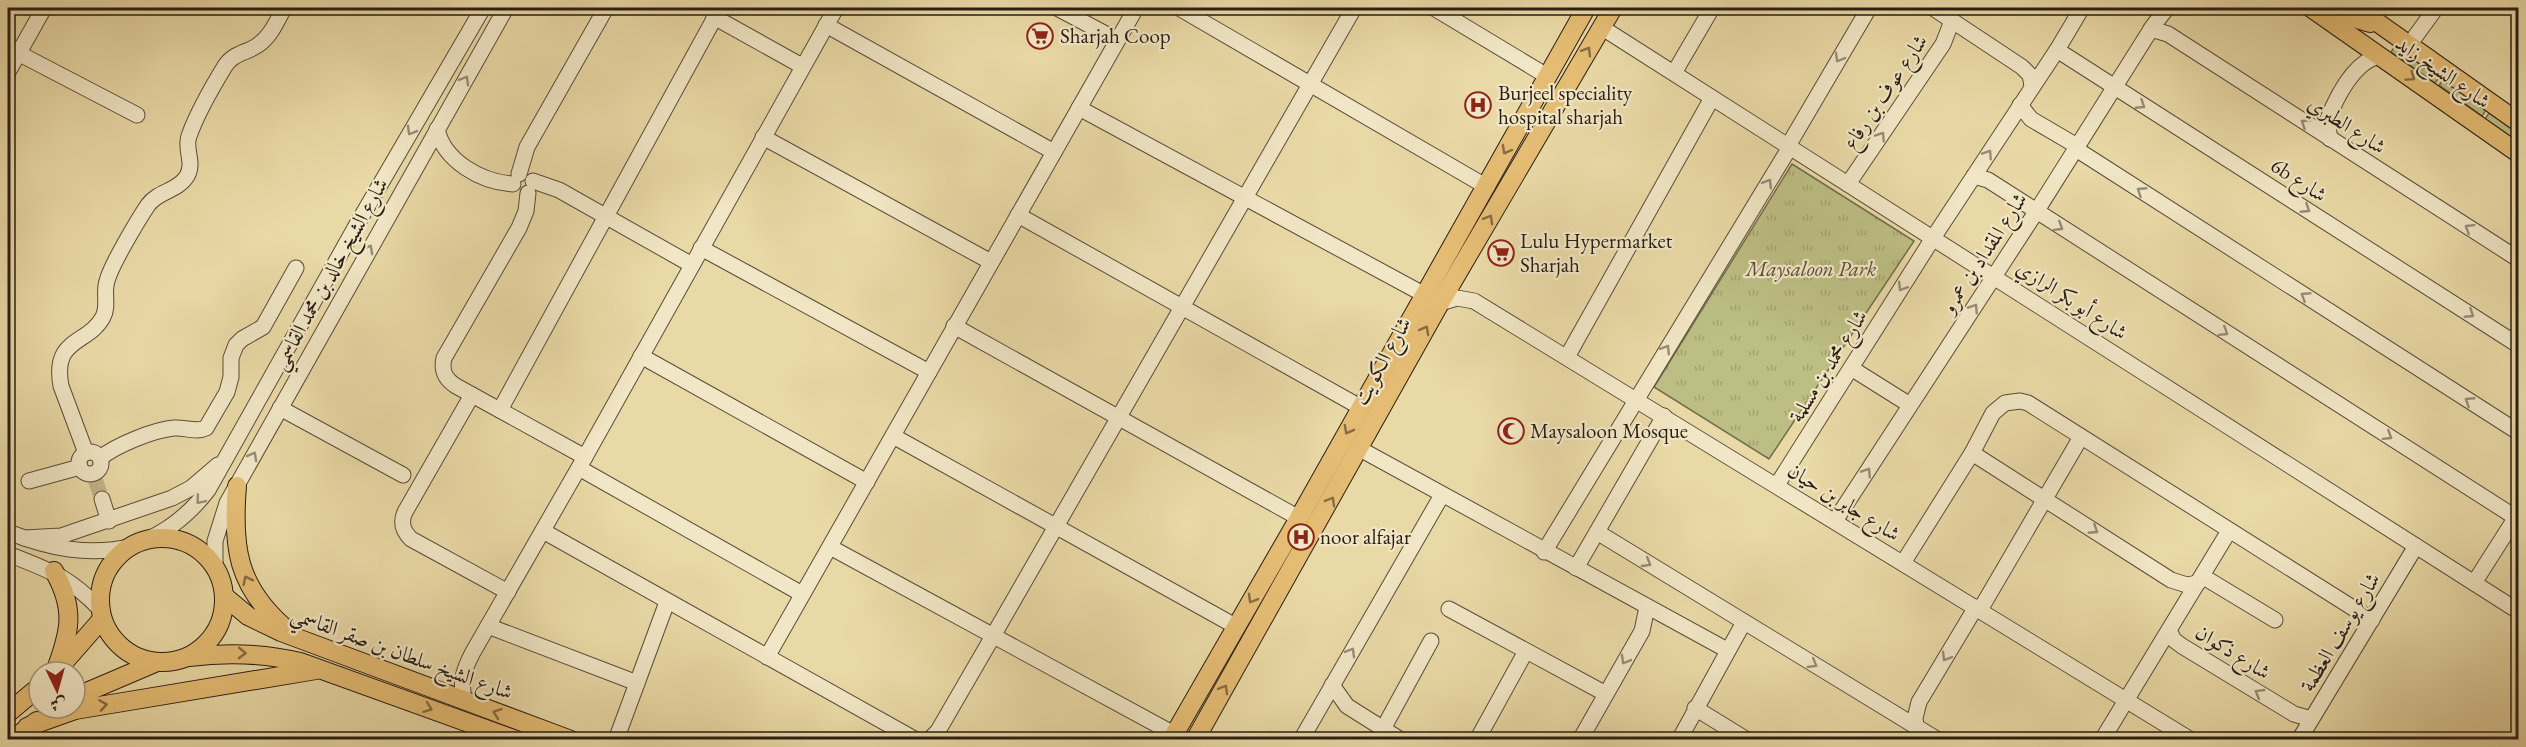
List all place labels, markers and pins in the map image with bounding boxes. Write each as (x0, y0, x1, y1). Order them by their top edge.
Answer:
supermarket icon: Sharjah Coop (1025, 21, 1055, 51)
place label: Sharjah Coop (1060, 22, 1171, 49)
place label: Burjeel speciality hospital sharjah (1498, 79, 1633, 130)
hospital icon: Burjeel speciality hospital sharjah (1463, 90, 1493, 120)
place label: Lulu Hypermarket Sharjah (1520, 227, 1673, 278)
supermarket icon: Lulu Hypermarket Sharjah (1486, 238, 1516, 268)
mosque icon: Maysaloon Mosque (1496, 416, 1526, 446)
place label: Maysaloon Mosque (1530, 417, 1688, 444)
hospital icon: noor alfajar (1286, 522, 1316, 552)
place label: noor alfajar (1320, 523, 1411, 550)

